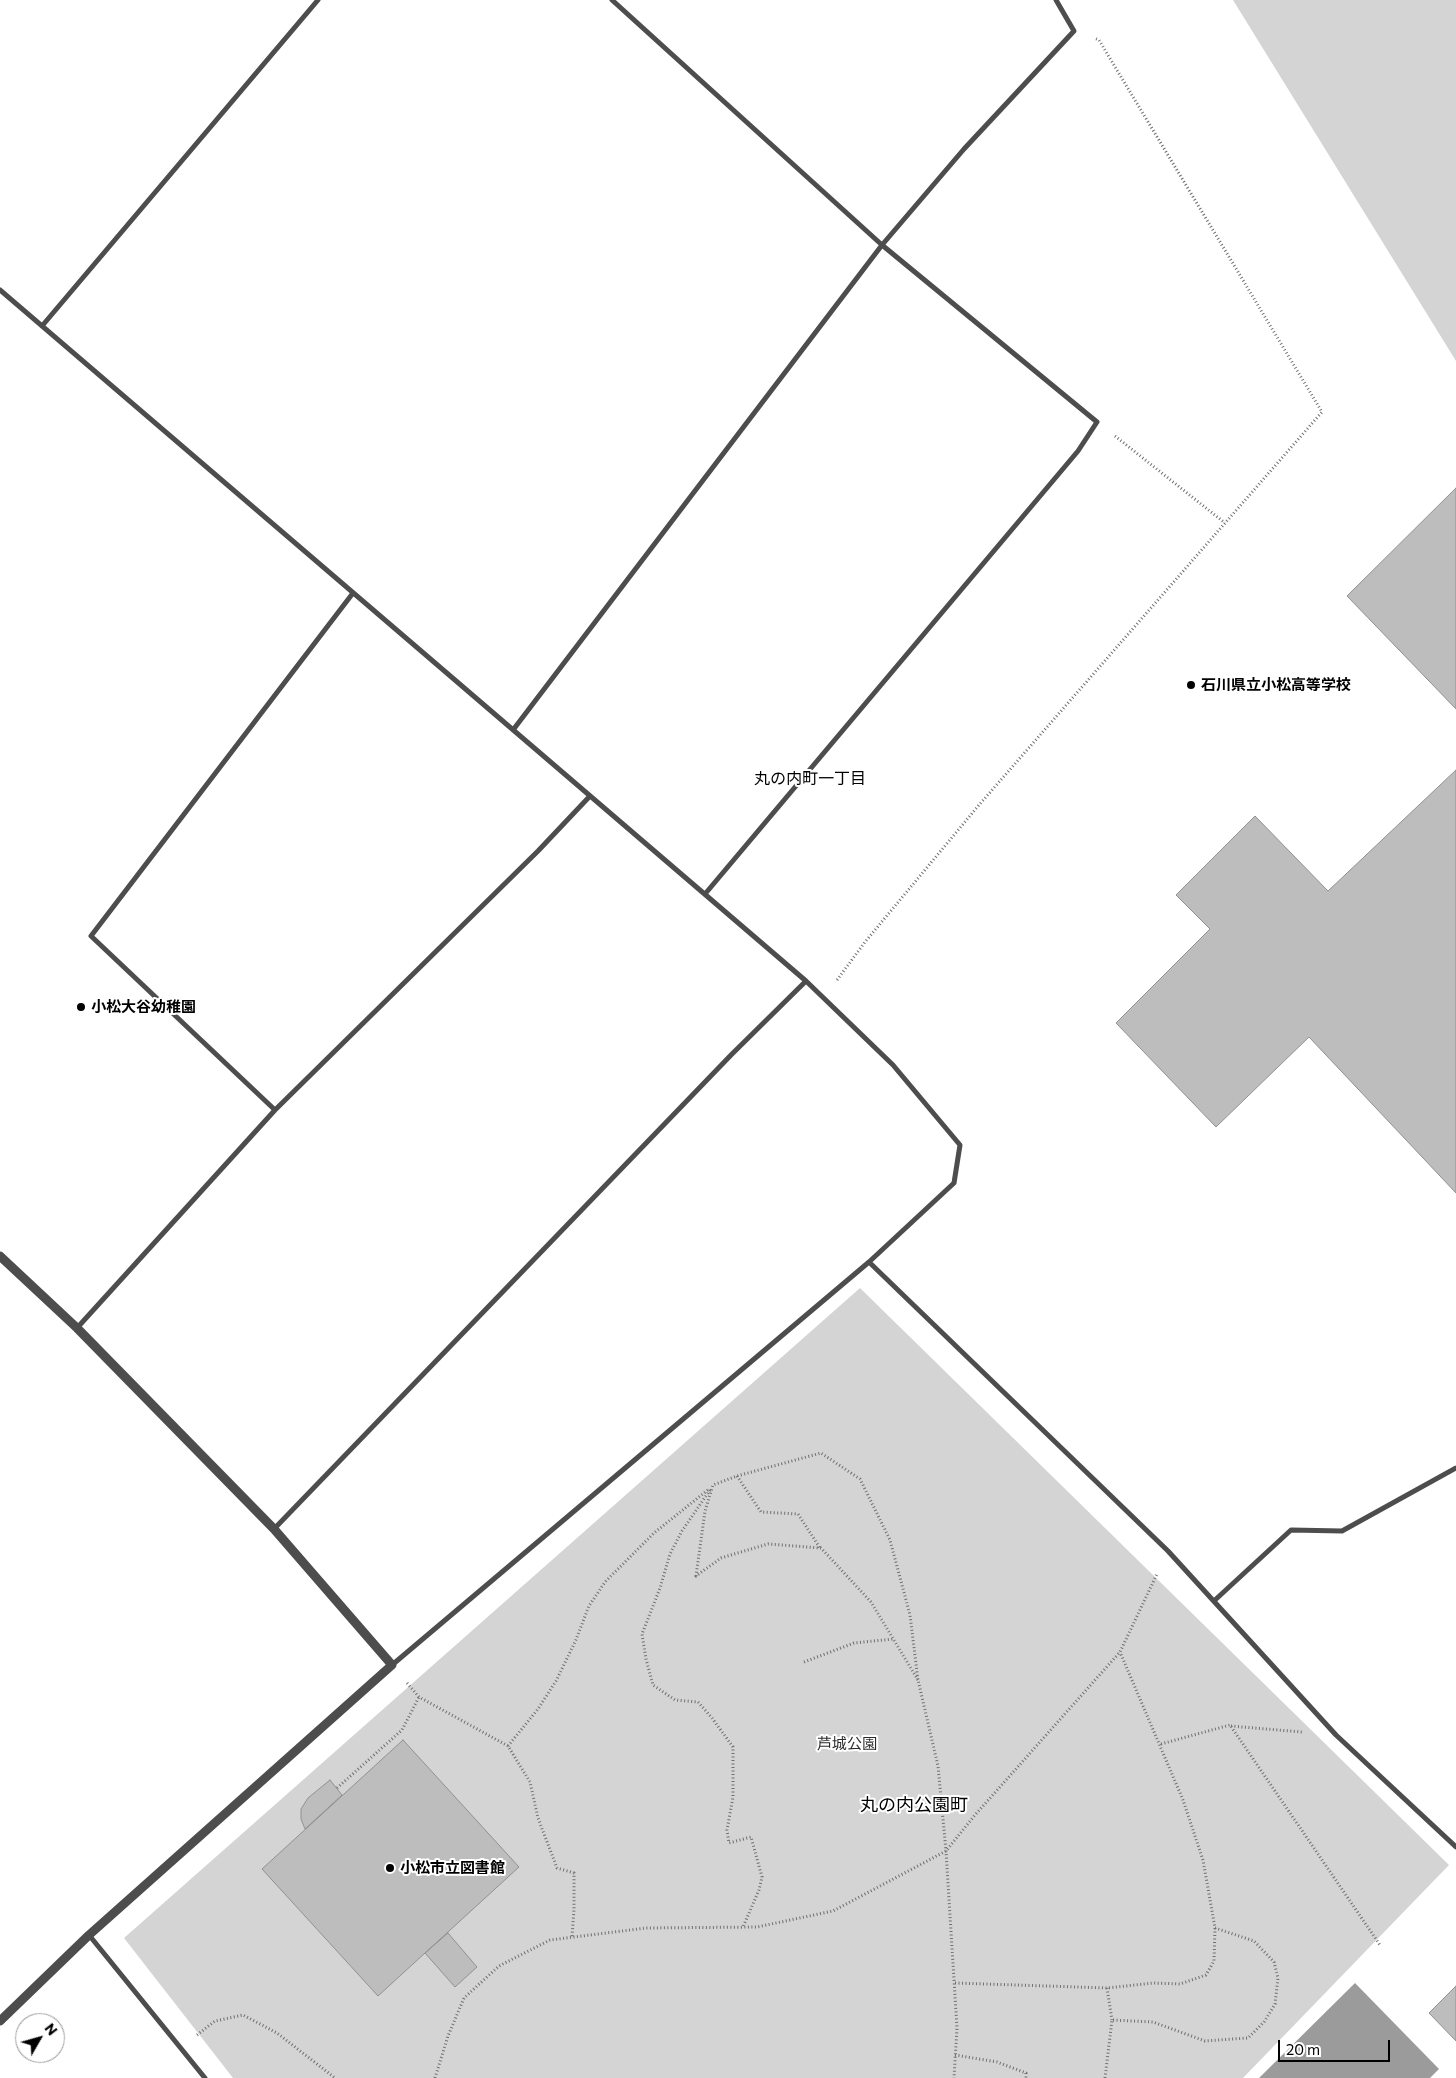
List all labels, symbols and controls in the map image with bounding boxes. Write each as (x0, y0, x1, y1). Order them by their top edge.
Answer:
place label: 石川県立小松高等学校 (1201, 676, 1351, 694)
marker: 石川県立小松高等学校 (1185, 679, 1197, 691)
district label: 丸の内町一丁目 (754, 769, 866, 789)
place label: 小松大谷幼稚園 (91, 998, 196, 1016)
marker: 小松大谷幼稚園 (75, 1001, 87, 1013)
park label: 芦城公園 (817, 1735, 877, 1753)
district label: 丸の内公園町 (860, 1794, 968, 1816)
place label: 小松市立図書館 (400, 1859, 505, 1877)
marker: 小松市立図書館 (384, 1862, 396, 1874)
north arrow (15, 2013, 65, 2063)
text: N (41, 2020, 61, 2038)
scale bar (1281, 2030, 1394, 2062)
text: 20 m (1286, 2040, 1320, 2058)

